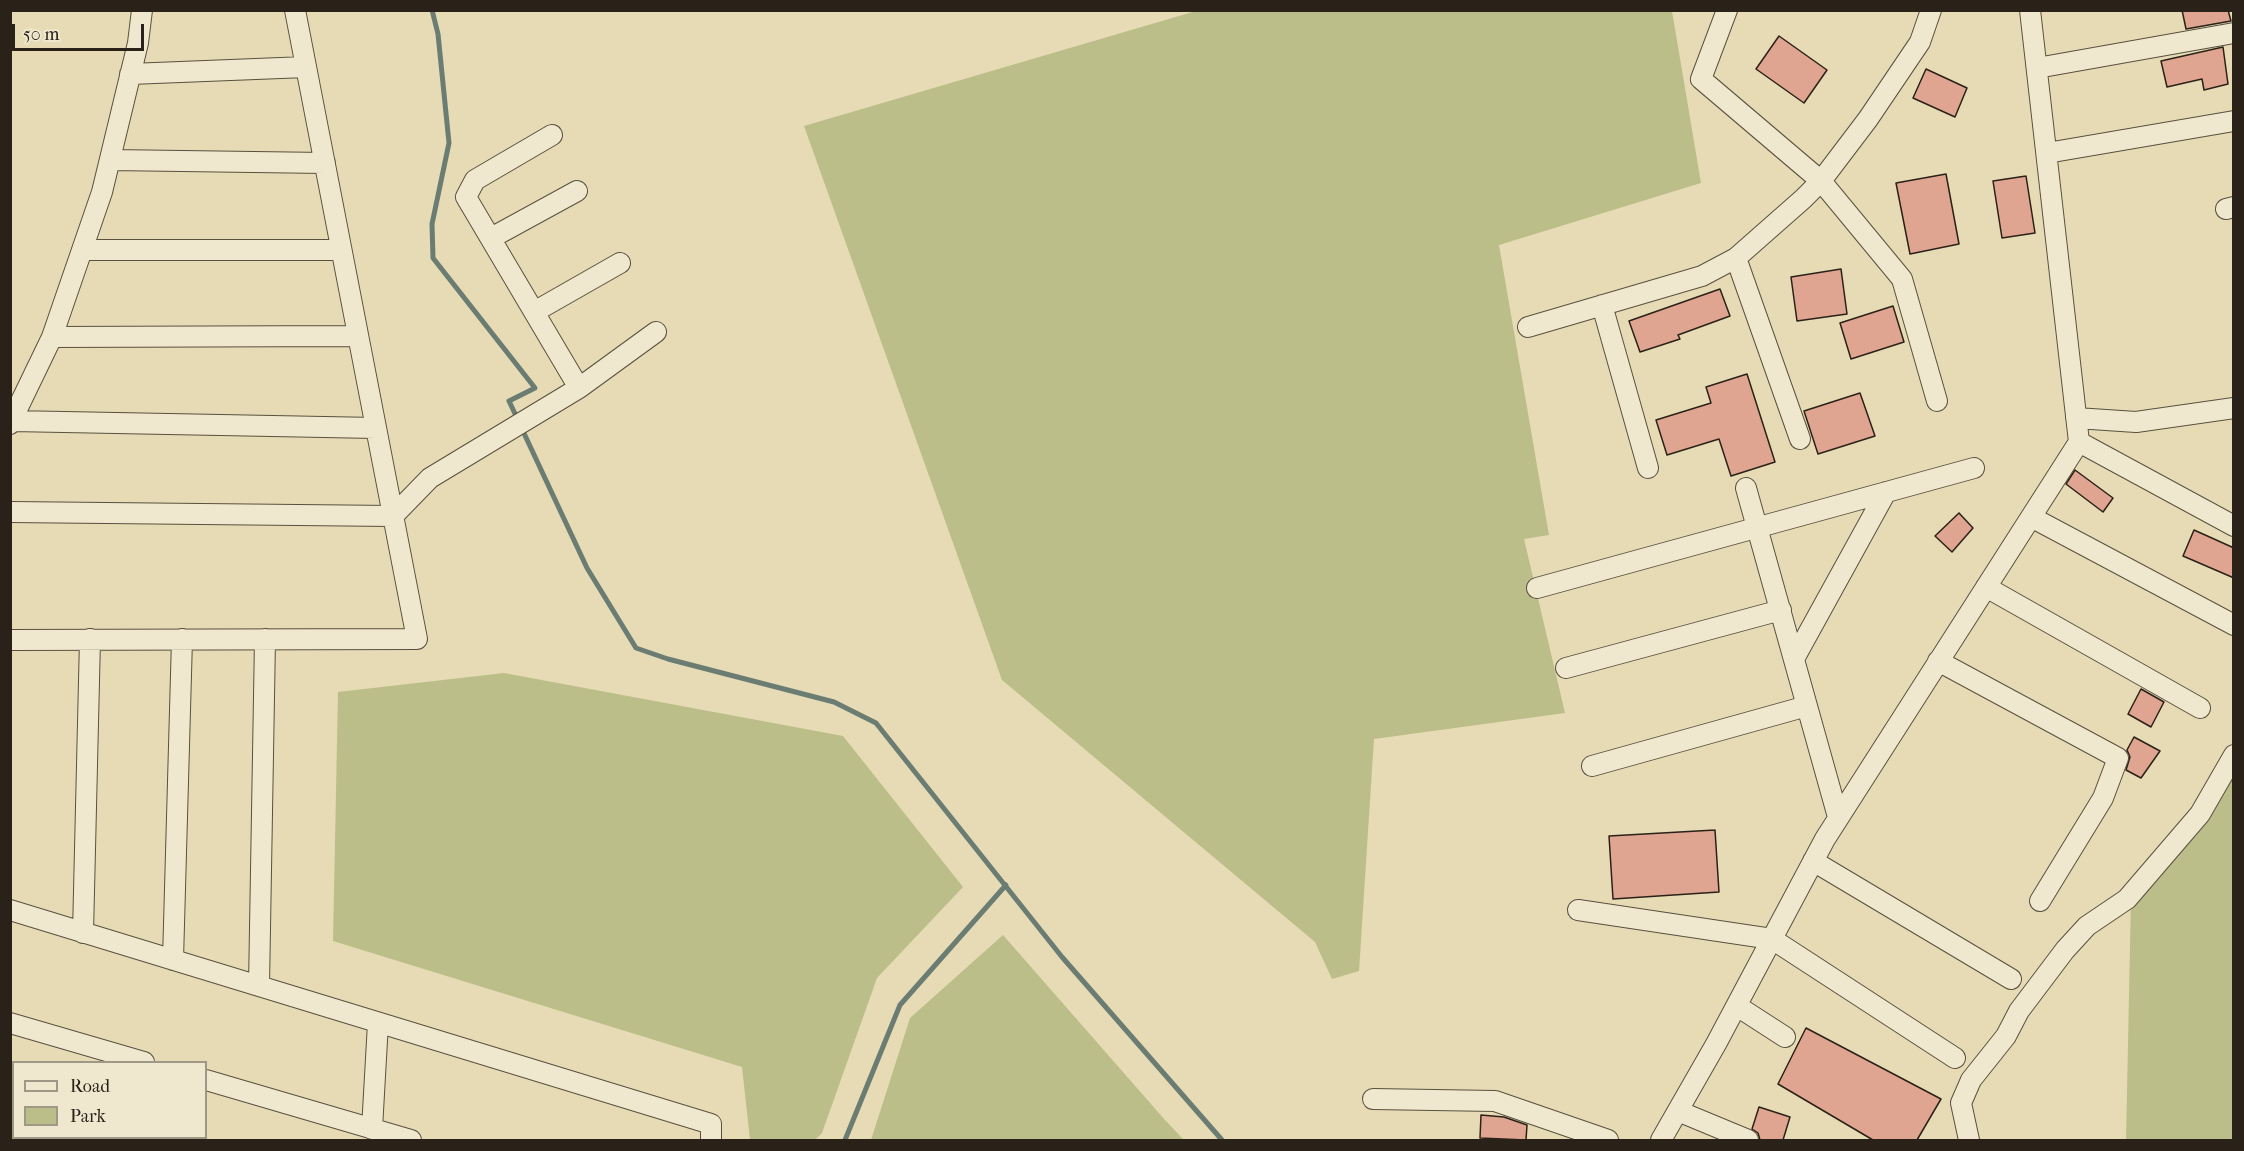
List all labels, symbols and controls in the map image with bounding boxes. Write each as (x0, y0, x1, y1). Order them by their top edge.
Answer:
scale bar (15, 12, 147, 50)
text: 50 m (23, 24, 59, 45)
legend (12, 1061, 207, 1139)
text: Road (70, 1076, 110, 1097)
text: Park (70, 1106, 106, 1127)

